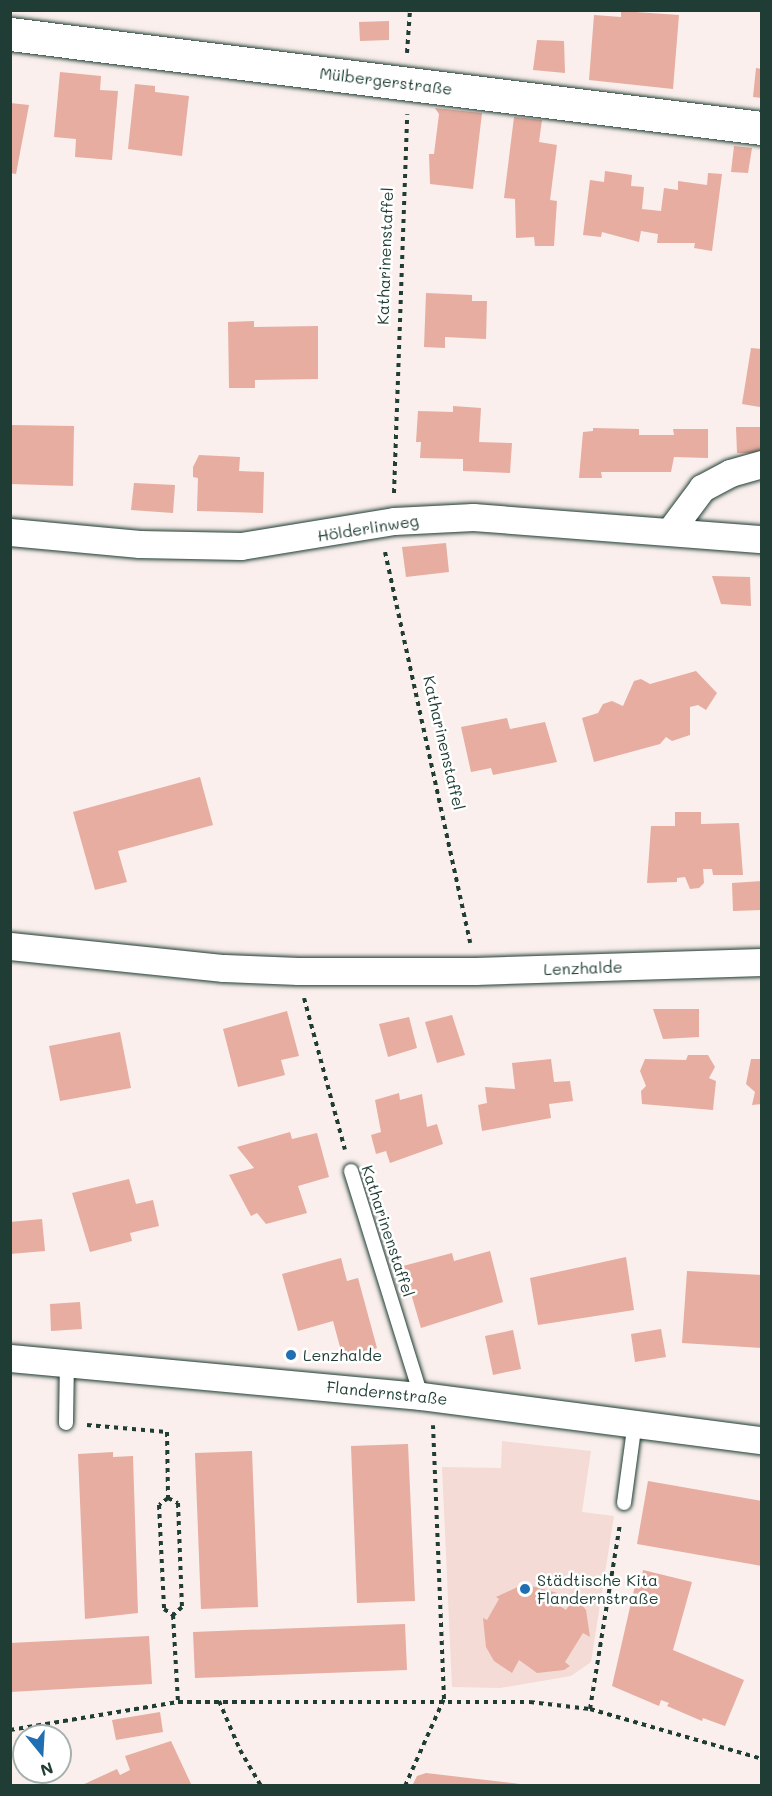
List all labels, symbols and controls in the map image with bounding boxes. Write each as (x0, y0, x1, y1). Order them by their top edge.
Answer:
street label: Mülbergerstraße (318, 63, 454, 99)
street label: Katharinenstaffel (373, 187, 397, 325)
street label: Hölderlinweg (316, 511, 420, 545)
street label: Katharinenstaffel (419, 674, 469, 812)
street label: Lenzhalde (543, 957, 623, 979)
street label: Katharinenstaffel (358, 1163, 418, 1299)
place label: Lenzhalde (303, 1345, 382, 1365)
marker: Lenzhalde (284, 1348, 298, 1362)
street label: Flandernstraße (326, 1377, 448, 1409)
place label: Städtische Kita Flandernstraße (537, 1570, 659, 1608)
marker: Städtische Kita Flandernstraße (518, 1582, 532, 1596)
north arrow (12, 1724, 72, 1784)
text: N (38, 1758, 56, 1782)

